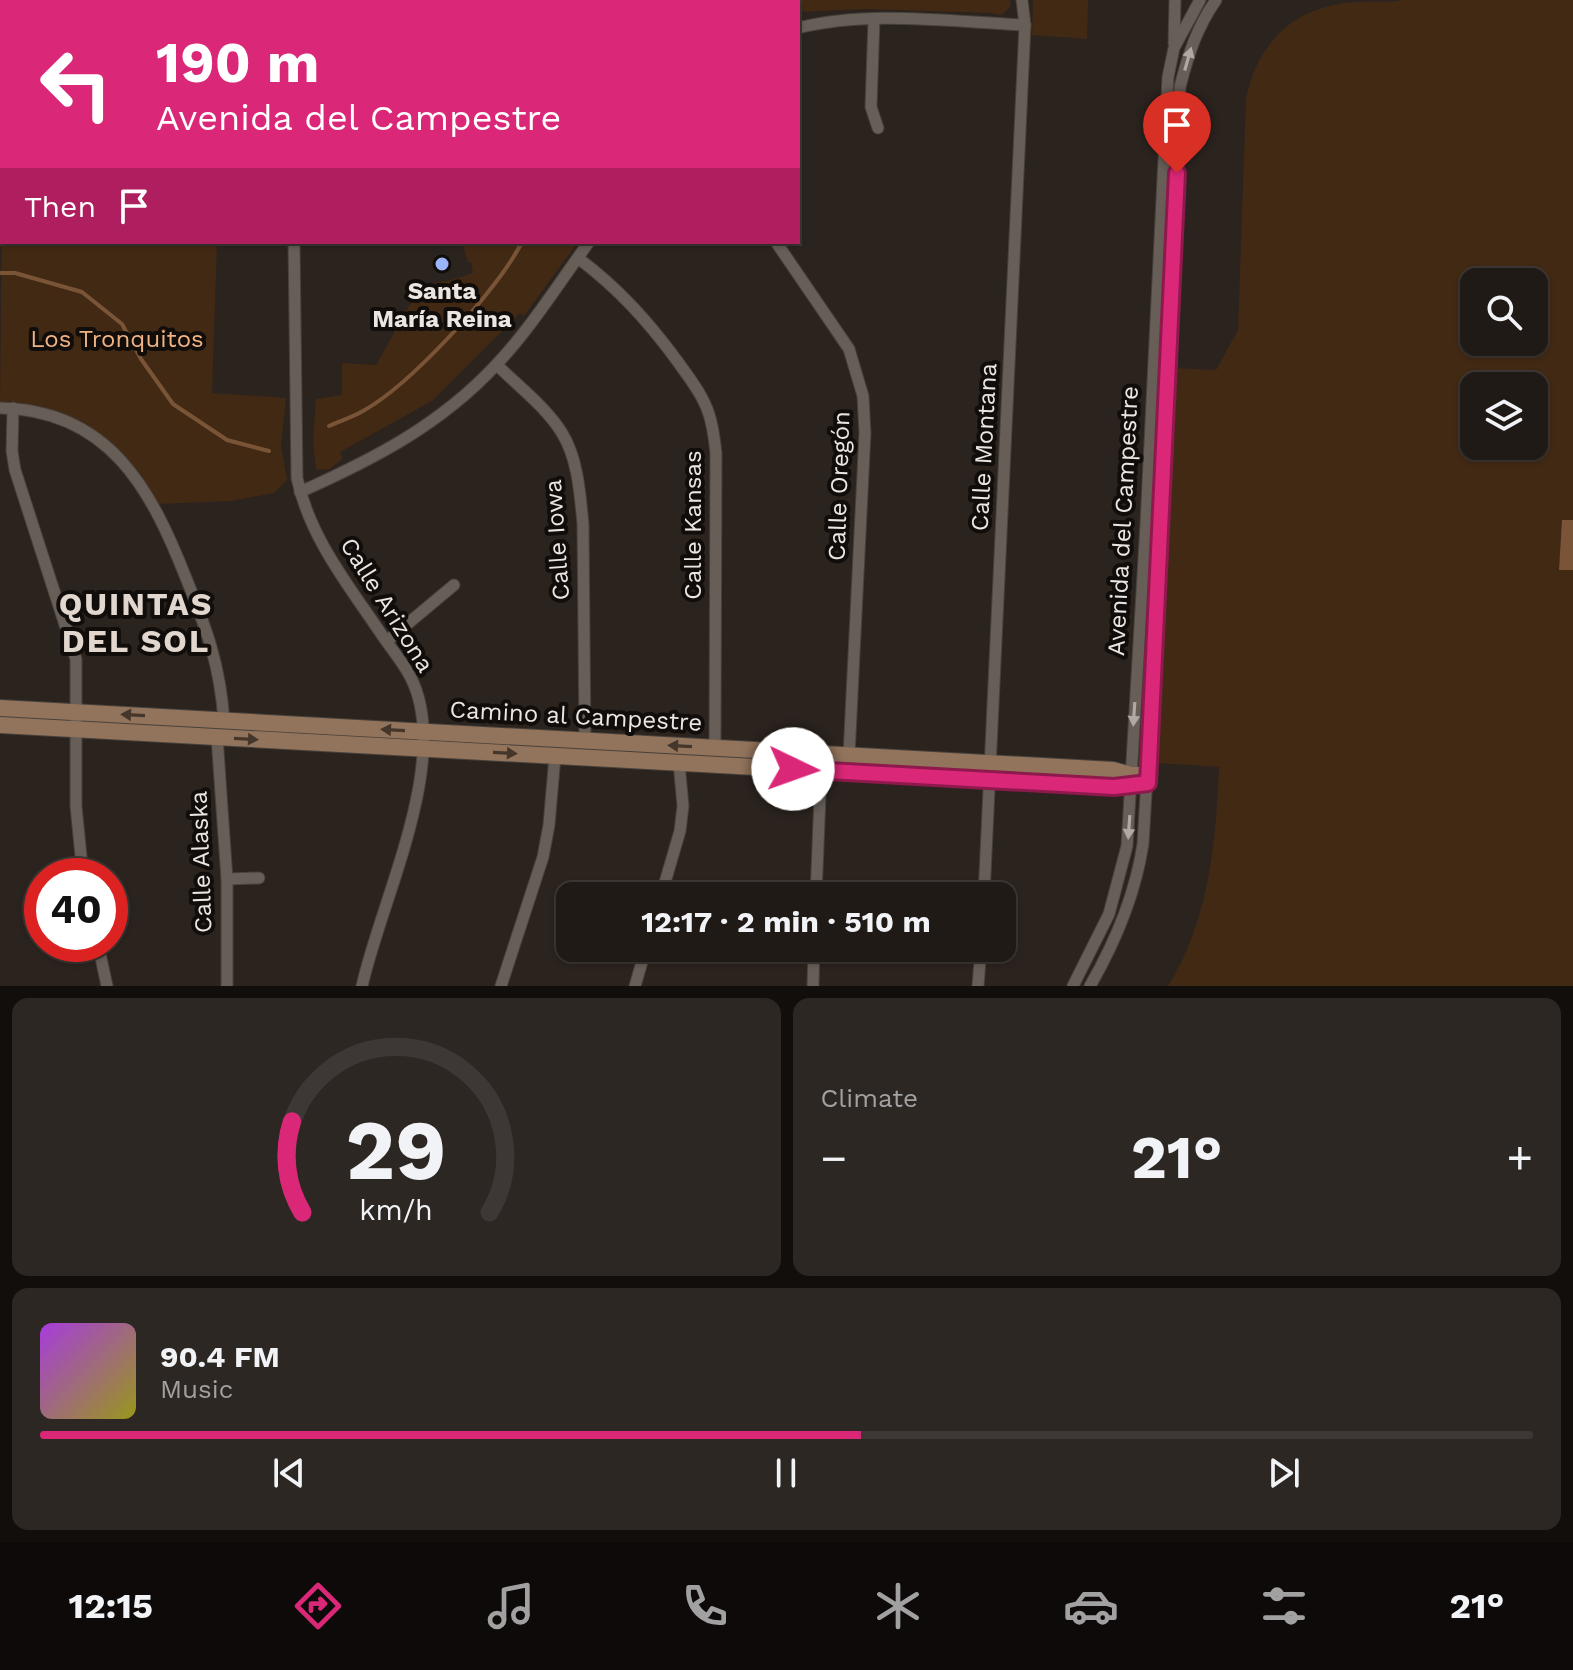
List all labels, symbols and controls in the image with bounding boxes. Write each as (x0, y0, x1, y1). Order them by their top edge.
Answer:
text: 190 m (156, 30, 319, 96)
icon: left (24, 32, 128, 136)
one-way arrow (1182, 47, 1194, 72)
pin (1143, 91, 1211, 173)
text: Avenida del Campestre (156, 97, 561, 139)
icon: arrive (1155, 103, 1199, 147)
icon: arrive (112, 184, 156, 228)
text: Then (24, 189, 96, 224)
marker: Santa María Reina (433, 255, 451, 273)
map controls (1460, 268, 1548, 460)
button: search (1460, 268, 1548, 356)
place label: Santa María Reina (372, 277, 512, 333)
park label: Los Tronquitos (30, 325, 204, 353)
street label: Calle Montana (966, 362, 1002, 532)
button: layers (1460, 372, 1548, 460)
street label: Avenida del Campestre (1102, 385, 1144, 657)
street label: Calle Oregón (822, 411, 856, 561)
street label: Calle Kansas (679, 450, 707, 600)
street label: Calle Iowa (539, 479, 575, 601)
street label: Calle Arizona (335, 533, 439, 677)
district label: QUINTAS DEL SOL (59, 585, 213, 660)
street label: Camino al Campestre (449, 695, 703, 737)
one-way arrow (1127, 702, 1140, 727)
one-way arrow (120, 709, 145, 722)
one-way arrow (380, 723, 405, 736)
position arrow (751, 727, 835, 811)
one-way arrow (234, 733, 259, 746)
one-way arrow (667, 739, 692, 752)
one-way arrow (493, 747, 518, 760)
street label: Calle Alaska (185, 790, 217, 934)
one-way arrow (1122, 815, 1135, 840)
speed limit sign: 40 (24, 858, 128, 962)
text: 12:17 · 2 min · 510 m (641, 904, 931, 939)
text: Climate (821, 1083, 918, 1113)
text: 29 (346, 1102, 447, 1199)
text: 21° (1131, 1122, 1222, 1193)
text: − (821, 1132, 847, 1184)
text: + (1506, 1132, 1533, 1184)
text: km/h (359, 1193, 433, 1227)
text: 90.4 FM (160, 1339, 280, 1374)
text: Music (160, 1374, 233, 1404)
icon: previous (267, 1451, 311, 1495)
icon: pause (764, 1451, 808, 1495)
icon: next (1262, 1451, 1306, 1495)
icon: directions (290, 1578, 346, 1634)
icon: music (483, 1578, 539, 1634)
icon: phone (677, 1578, 733, 1634)
icon: climate (870, 1578, 926, 1634)
icon: car (1063, 1578, 1119, 1634)
icon: filters (1256, 1578, 1312, 1634)
text: 12:15 (69, 1585, 153, 1627)
text: 21° (1450, 1585, 1504, 1627)

